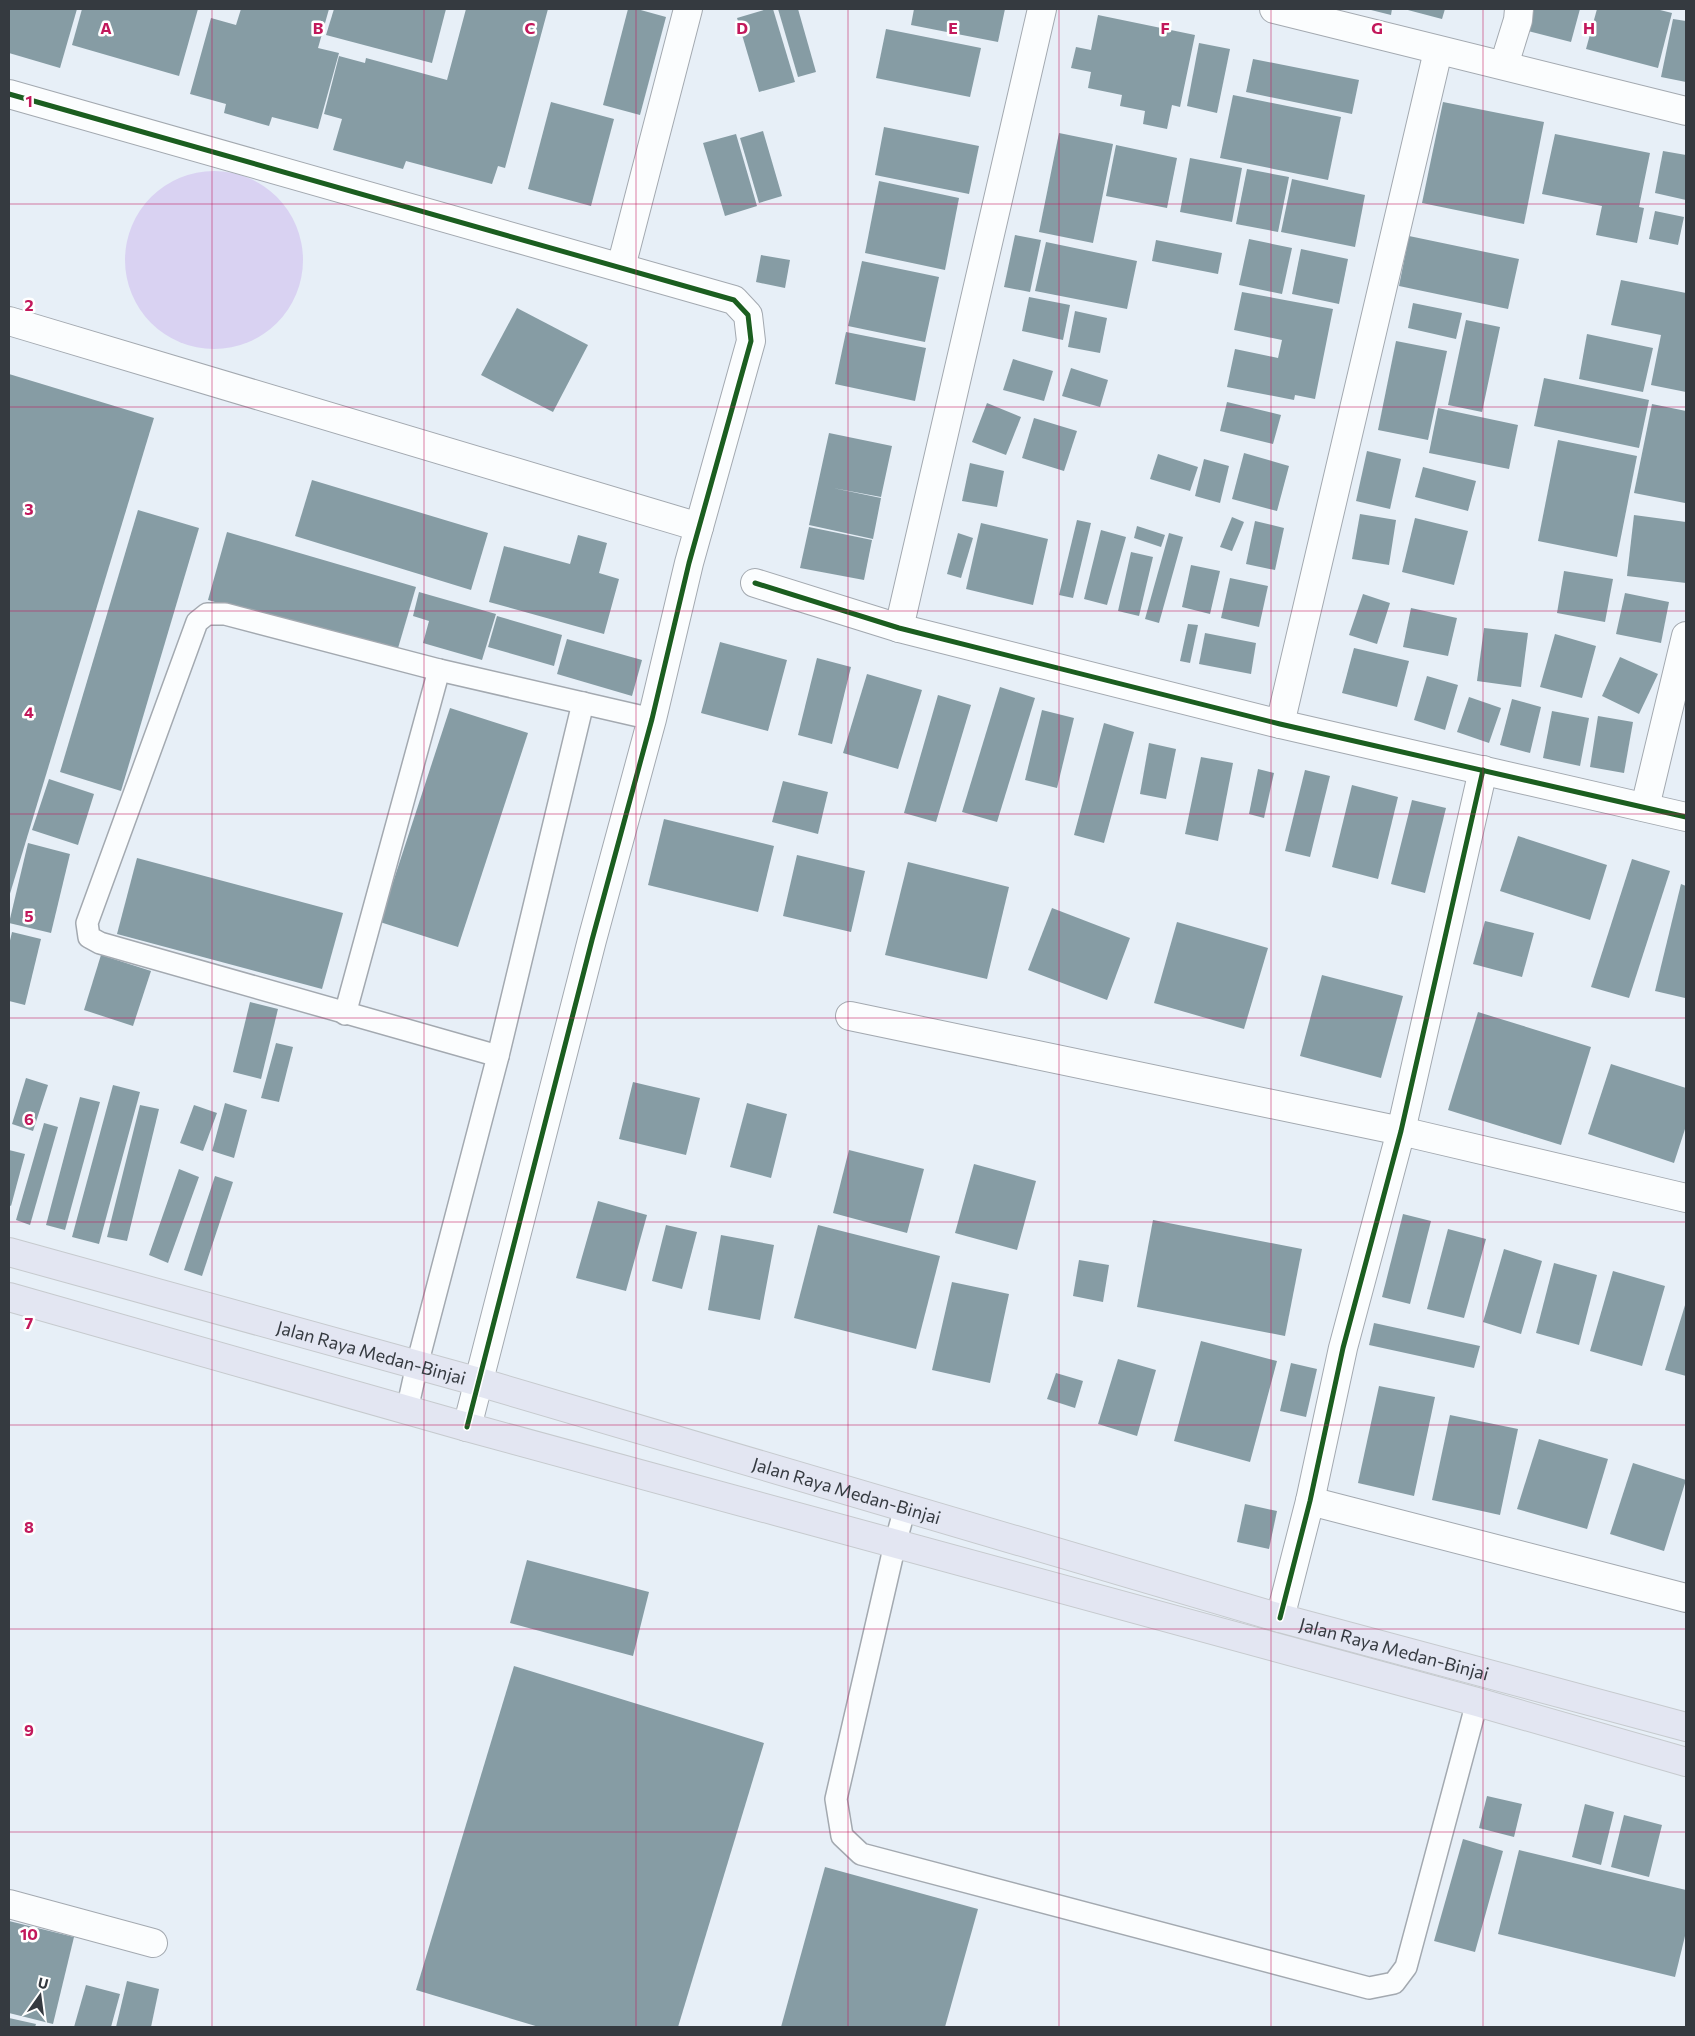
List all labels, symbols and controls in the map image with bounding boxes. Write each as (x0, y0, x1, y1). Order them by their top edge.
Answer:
text: A (100, 18, 112, 37)
text: B (313, 18, 324, 37)
text: C (525, 18, 536, 37)
text: D (736, 18, 748, 37)
text: E (948, 18, 958, 37)
text: F (1160, 18, 1170, 37)
text: G (1371, 18, 1383, 37)
text: H (1583, 18, 1595, 37)
text: 1 (25, 91, 33, 110)
text: 2 (24, 295, 34, 314)
text: 3 (24, 499, 34, 518)
text: 4 (24, 702, 34, 721)
text: 5 (24, 906, 34, 925)
text: 6 (24, 1109, 34, 1128)
text: 7 (25, 1313, 34, 1332)
street label: Jalan Raya Medan-Binjai (274, 1316, 468, 1389)
street label: Jalan Raya Medan-Binjai (750, 1452, 944, 1529)
text: 8 (24, 1517, 34, 1536)
street label: Jalan Raya Medan-Binjai (1297, 1613, 1491, 1685)
text: 9 (24, 1720, 34, 1739)
text: 10 (20, 1924, 38, 1943)
north arrow (15, 1971, 65, 2021)
text: U (36, 1973, 50, 1992)

